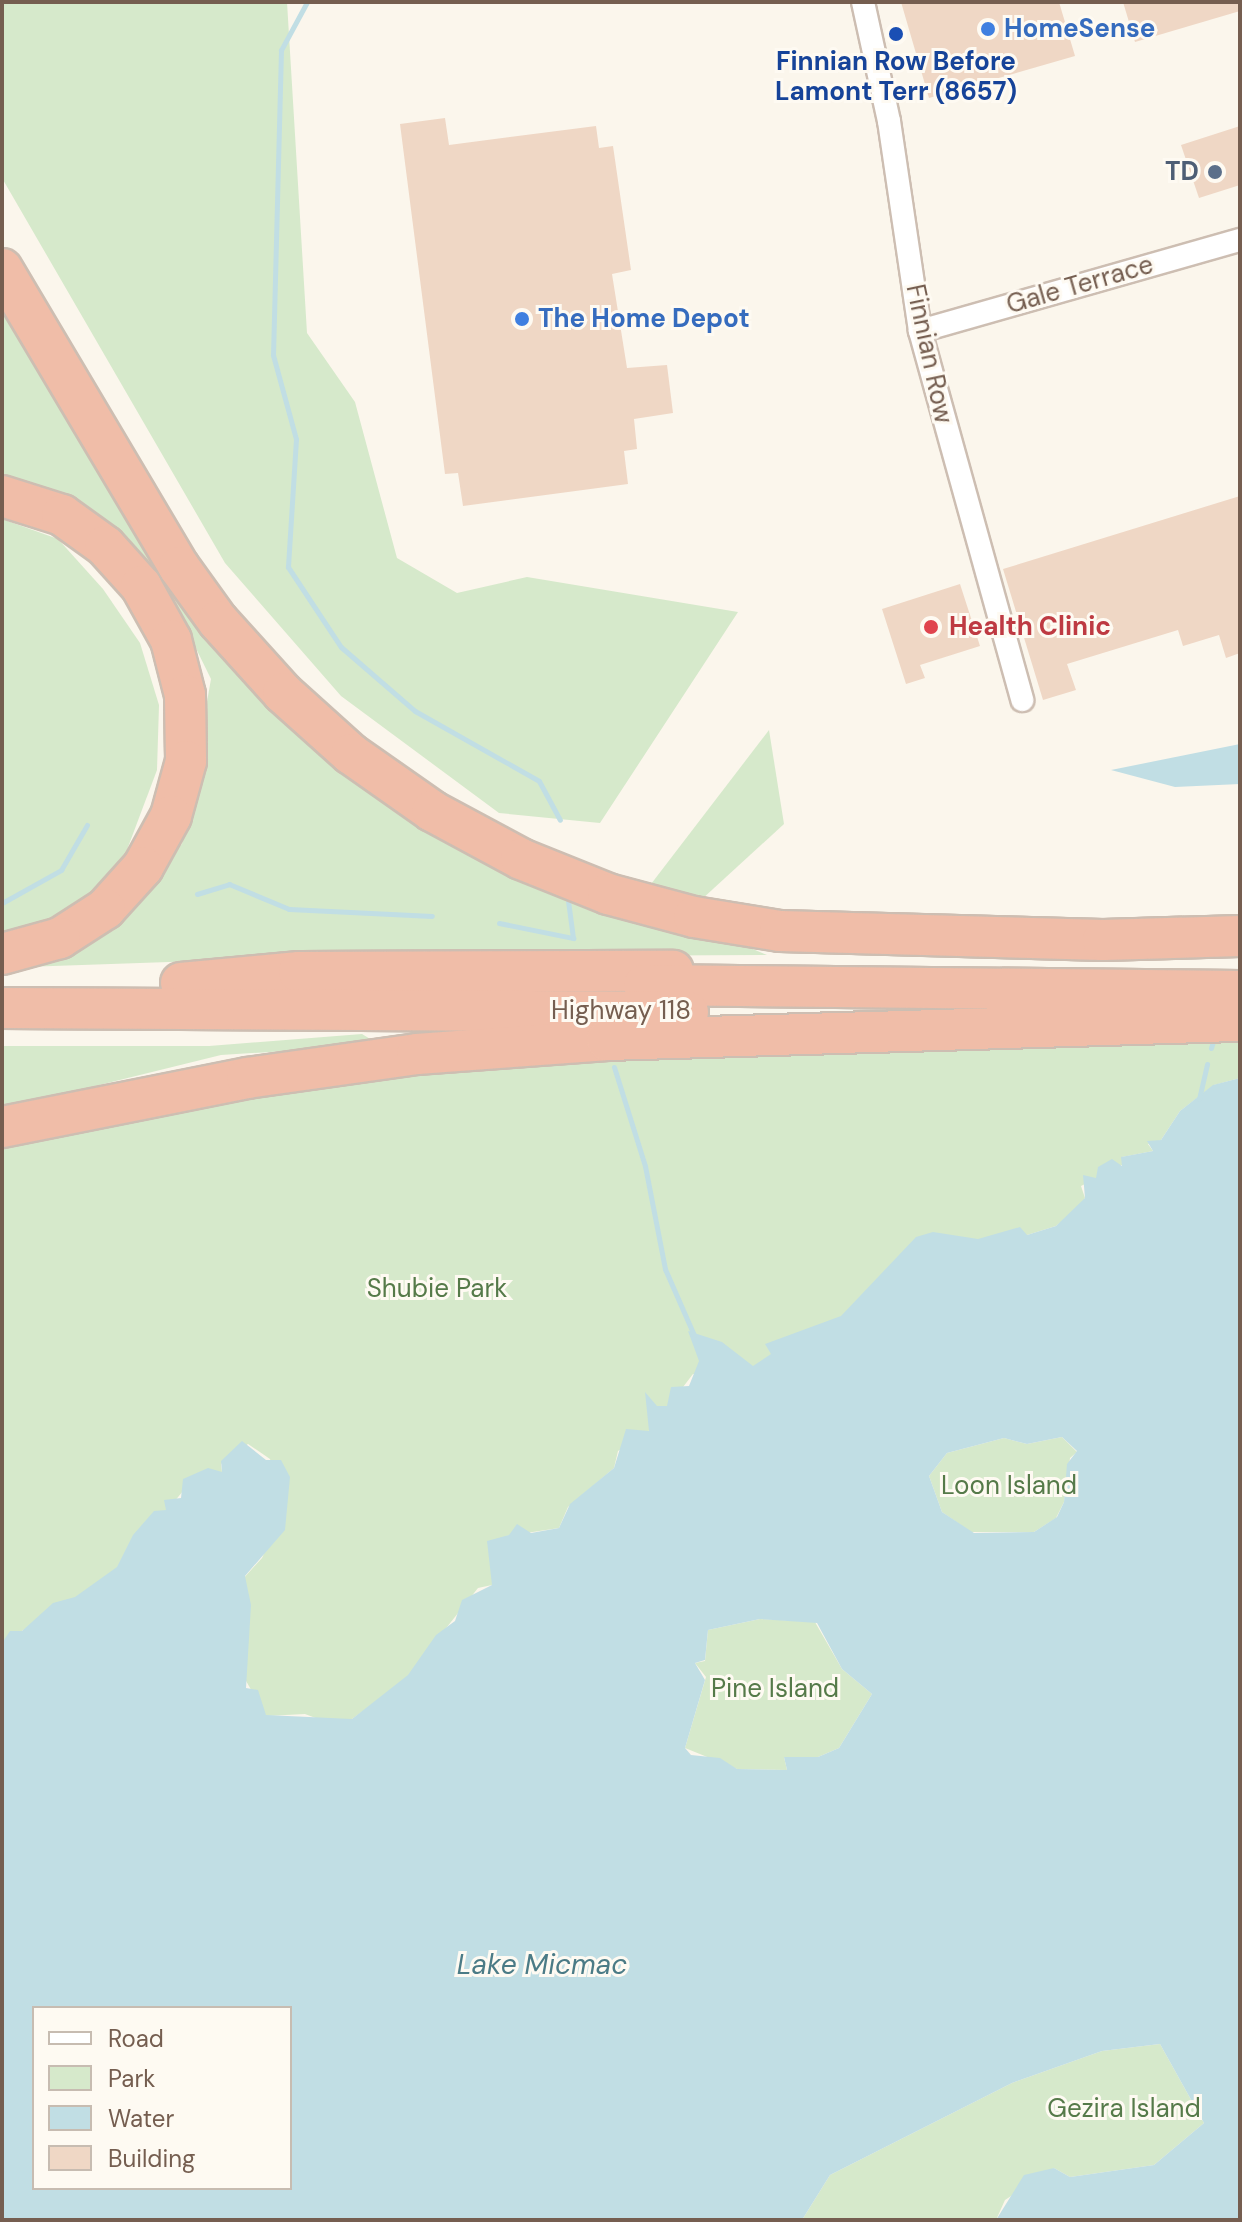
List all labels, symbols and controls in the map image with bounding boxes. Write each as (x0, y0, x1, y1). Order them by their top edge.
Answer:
place label: HomeSense (1004, 13, 1155, 45)
marker: HomeSense (979, 20, 997, 38)
marker: Finnian Row Before Lamont Terr (8657) (887, 25, 905, 43)
place label: Finnian Row Before Lamont Terr (8657) (775, 46, 1017, 108)
place label: TD (1165, 156, 1199, 188)
marker: TD (1206, 163, 1224, 181)
street label: Gale Terrace (1003, 249, 1157, 321)
street label: Finnian Row (899, 281, 959, 427)
place label: The Home Depot (538, 303, 750, 335)
marker: The Home Depot (513, 310, 531, 328)
place label: Health Clinic (949, 611, 1111, 643)
marker: Health Clinic (920, 616, 942, 638)
street label: Highway 118 (551, 995, 691, 1027)
park label: Shubie Park (367, 1273, 507, 1305)
park label: Loon Island (941, 1470, 1077, 1502)
park label: Pine Island (711, 1673, 839, 1705)
water label: Lake Micmac (457, 1948, 627, 1982)
legend (32, 2006, 292, 2190)
text: Road (108, 2023, 164, 2054)
text: Park (108, 2063, 155, 2094)
park label: Gezira Island (1047, 2093, 1201, 2125)
text: Water (108, 2103, 174, 2134)
text: Building (108, 2143, 195, 2174)

